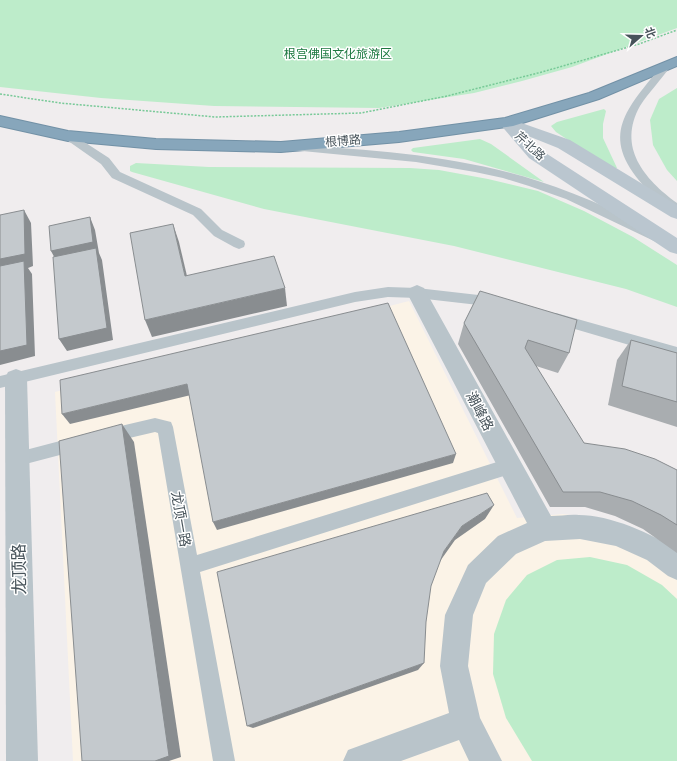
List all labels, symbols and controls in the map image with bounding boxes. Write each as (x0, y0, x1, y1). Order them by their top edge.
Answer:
north arrow (621, 16, 661, 56)
text: 北 (643, 25, 658, 40)
park label: 根宫佛国文化旅游区 (284, 47, 392, 61)
street label: 芹北路 (512, 129, 548, 163)
street label: 根博路 (324, 132, 362, 150)
street label: 潮峰路 (463, 389, 497, 433)
street label: 龙顶一路 (168, 490, 194, 548)
street label: 龙顶路 (10, 543, 29, 595)

